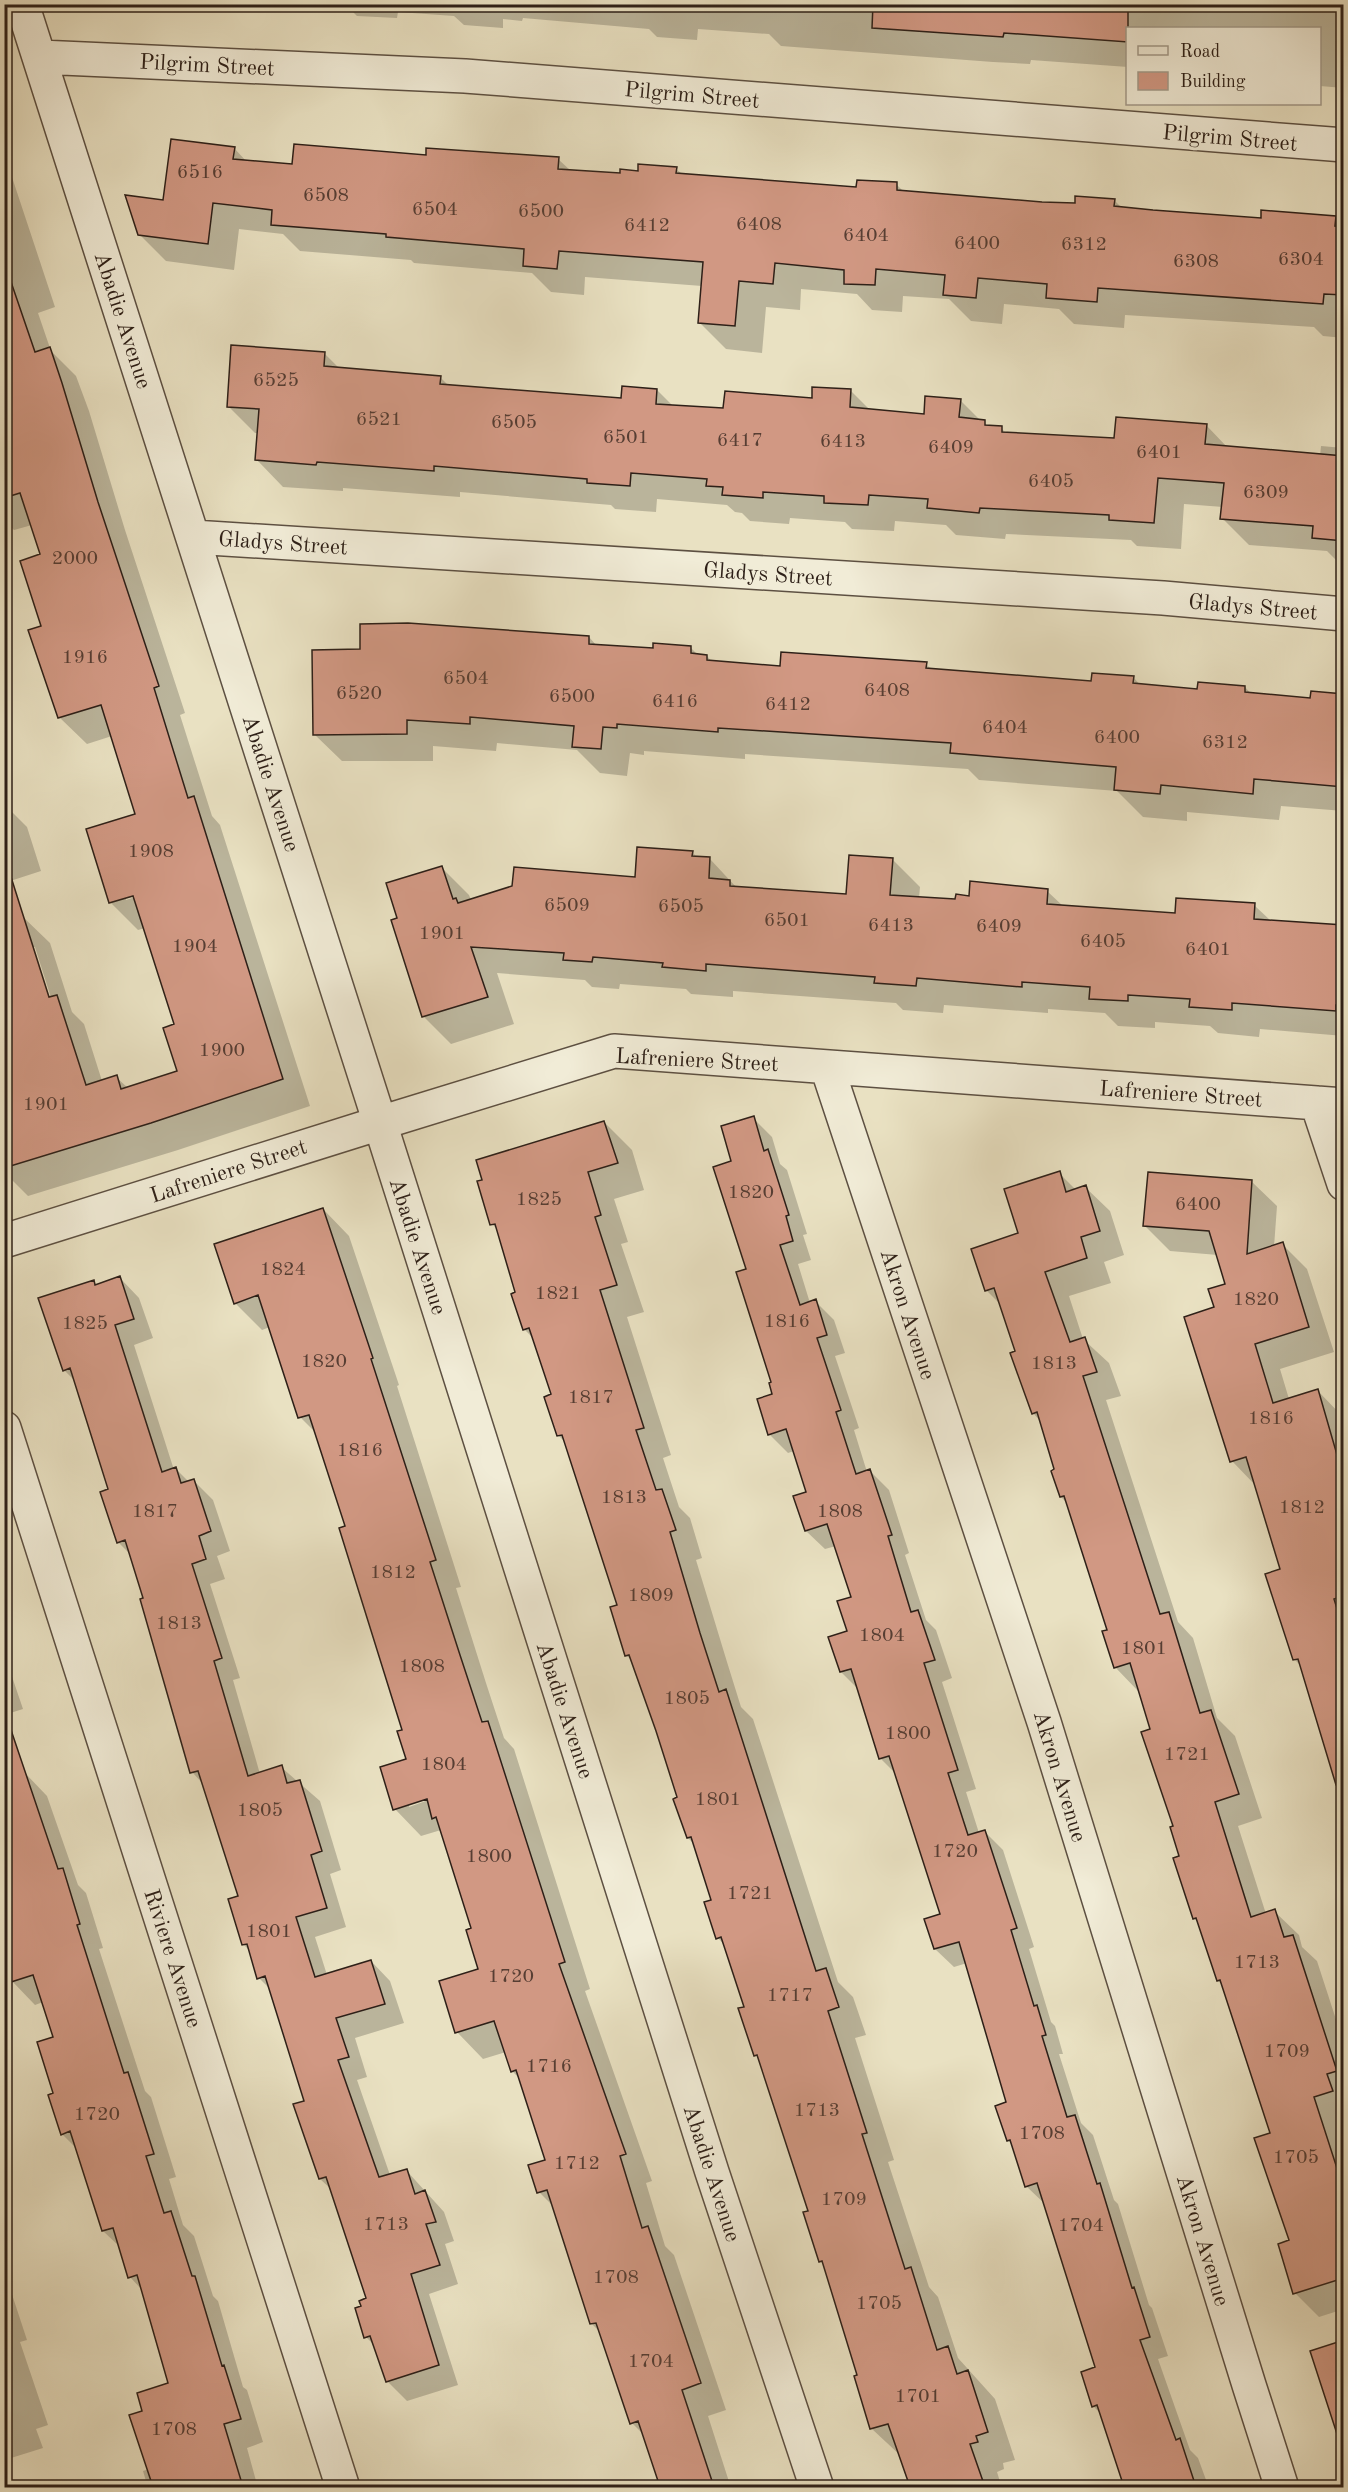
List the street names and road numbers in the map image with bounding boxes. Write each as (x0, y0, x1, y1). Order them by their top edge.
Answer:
street label: Pilgrim Street (139, 51, 275, 81)
street label: Pilgrim Street (623, 79, 760, 113)
street label: Pilgrim Street (1161, 122, 1298, 156)
street label: Abadie Avenue (90, 249, 155, 392)
street label: Gladys Street (217, 528, 348, 559)
street label: Gladys Street (702, 559, 833, 590)
street label: Gladys Street (1187, 591, 1318, 625)
street label: Abadie Avenue (238, 712, 303, 855)
street label: Lafreniere Street (615, 1046, 779, 1076)
street label: Lafreniere Street (1099, 1078, 1263, 1112)
street label: Lafreniere Street (147, 1136, 310, 1208)
street label: Abadie Avenue (385, 1175, 450, 1318)
street label: Akron Avenue (876, 1247, 939, 1383)
street label: Abadie Avenue (532, 1639, 597, 1782)
street label: Akron Avenue (1029, 1708, 1090, 1845)
street label: Riviere Avenue (139, 1886, 205, 2031)
street label: Abadie Avenue (679, 2102, 744, 2245)
street label: Akron Avenue (1172, 2172, 1233, 2309)

